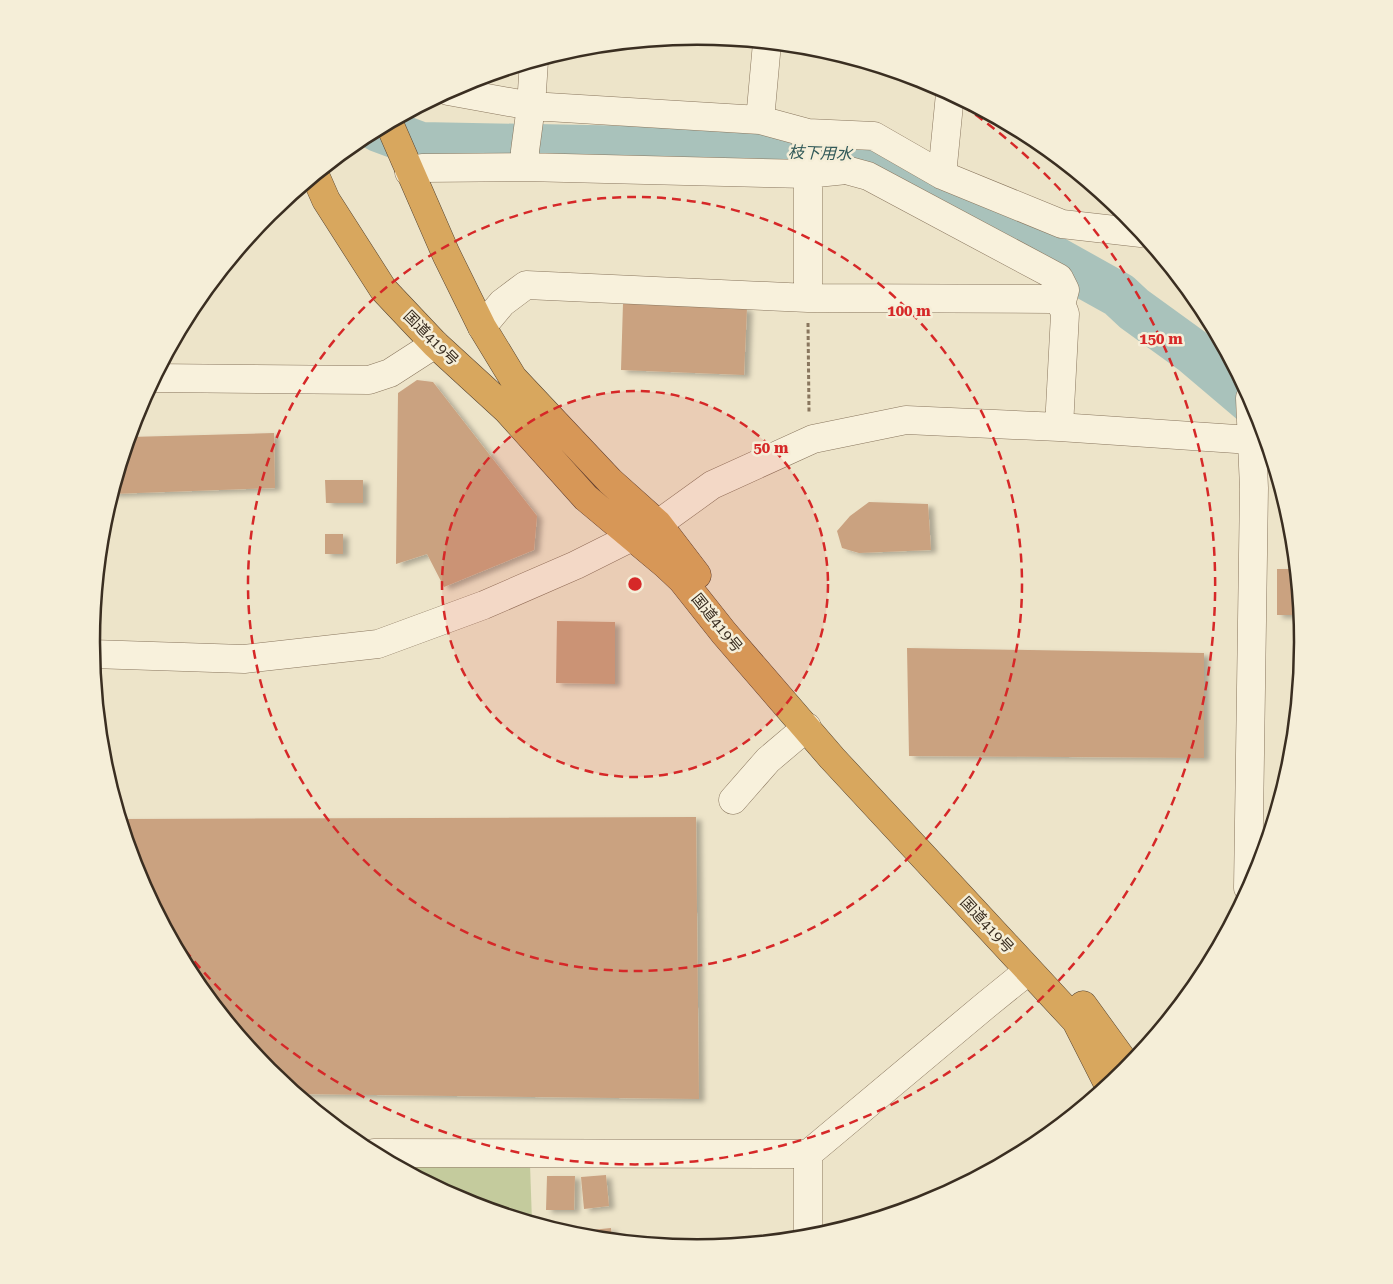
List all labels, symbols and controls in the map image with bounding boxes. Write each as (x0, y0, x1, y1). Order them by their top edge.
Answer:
water label: 枝下用水 (788, 142, 854, 164)
text: 100 m (887, 302, 931, 320)
street label: 国道419号 (400, 307, 462, 369)
text: 150 m (1139, 330, 1183, 348)
text: 50 m (753, 439, 789, 457)
centre of rings (626, 575, 644, 593)
street label: 国道419号 (688, 590, 746, 656)
street label: 国道419号 (956, 893, 1018, 957)

